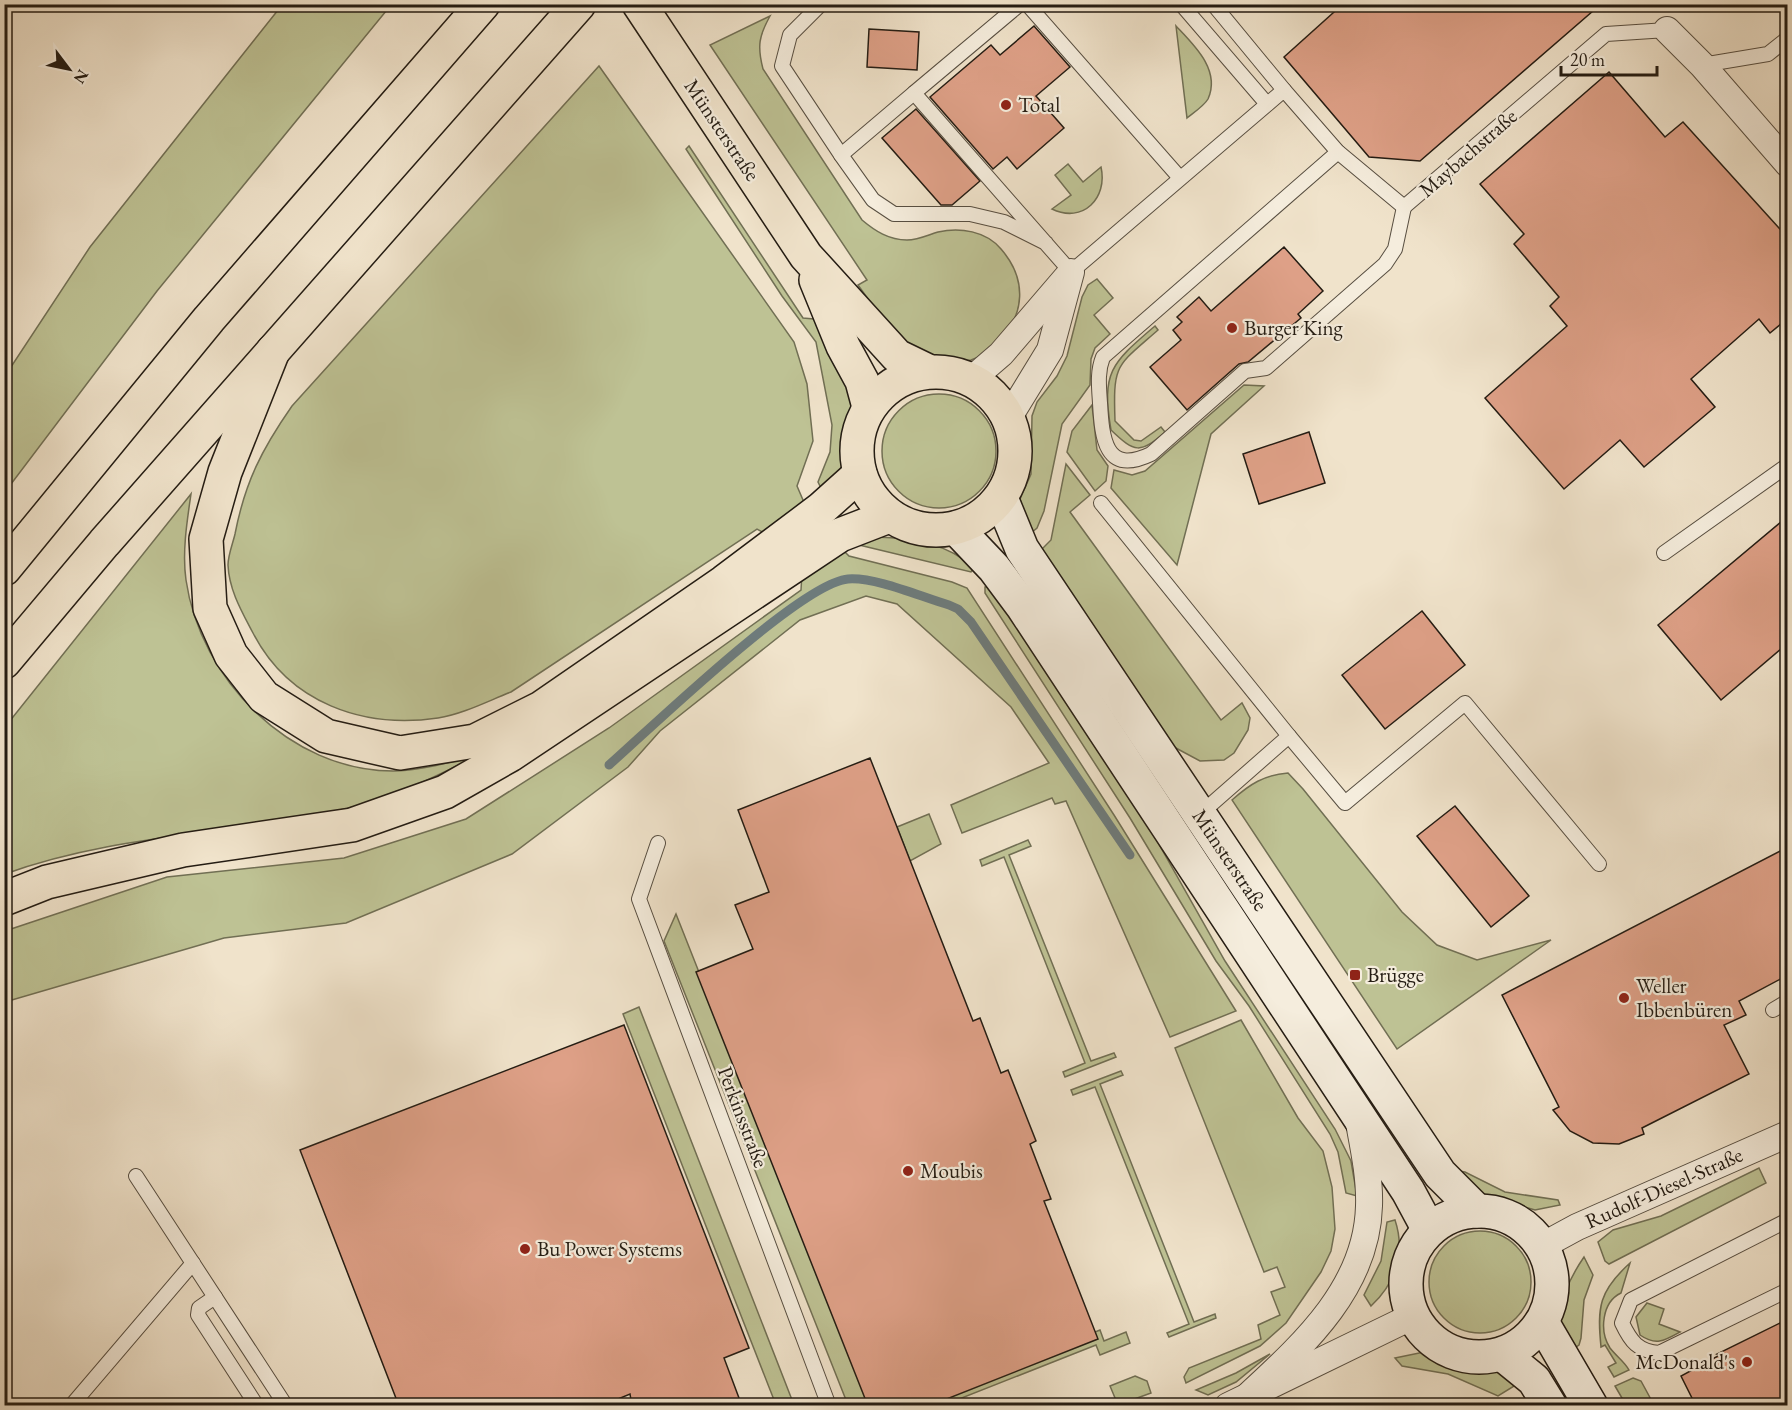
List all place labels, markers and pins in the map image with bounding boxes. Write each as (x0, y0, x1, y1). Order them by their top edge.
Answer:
place label: Total (1018, 91, 1060, 118)
marker: Total (999, 98, 1013, 112)
place label: Burger King (1244, 314, 1343, 341)
marker: Burger King (1225, 321, 1239, 335)
place label: Brügge (1367, 961, 1424, 988)
marker: Brügge (1348, 968, 1362, 982)
place label: Weller Ibbenbüren (1636, 972, 1732, 1023)
marker: Weller Ibbenbüren (1617, 991, 1631, 1005)
place label: Moubis (920, 1157, 983, 1184)
marker: Moubis (901, 1164, 915, 1178)
place label: Bu Power Systems (537, 1235, 682, 1262)
marker: Bu Power Systems (518, 1242, 532, 1256)
place label: McDonald's (1636, 1348, 1735, 1375)
marker: McDonald's (1740, 1355, 1754, 1369)

